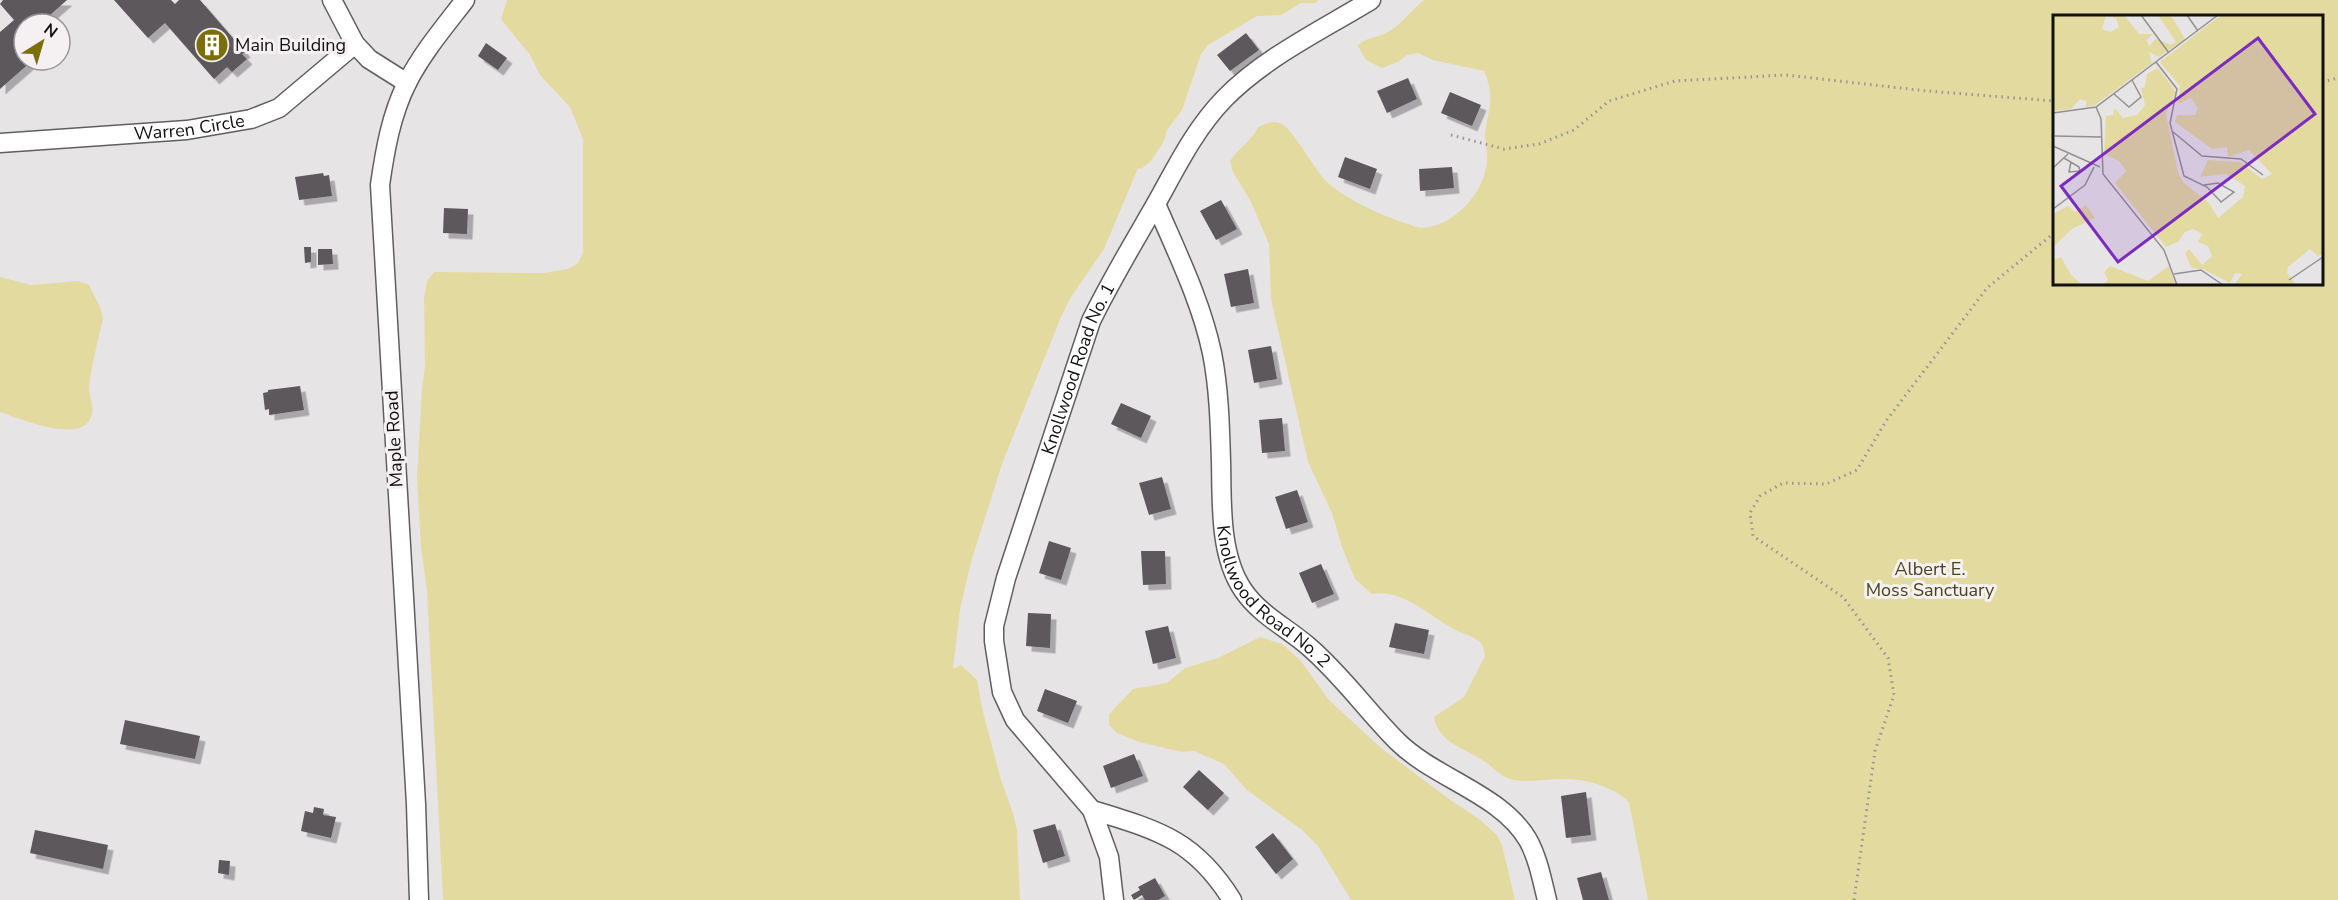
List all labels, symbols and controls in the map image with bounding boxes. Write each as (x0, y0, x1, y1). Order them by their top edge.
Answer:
north arrow (12, 12, 72, 72)
inset map (2053, 15, 2323, 285)
text: N (39, 18, 62, 43)
building icon: Main Building (194, 27, 230, 63)
place label: Main Building (235, 33, 346, 57)
street label: Warren Circle (133, 108, 246, 146)
street label: Knollwood Road No. 1 (1036, 279, 1121, 458)
street label: Maple Road (379, 390, 409, 488)
street label: Knollwood Road No. 2 (1211, 524, 1336, 673)
park label: Albert E. Moss Sanctuary (1866, 557, 1995, 602)

